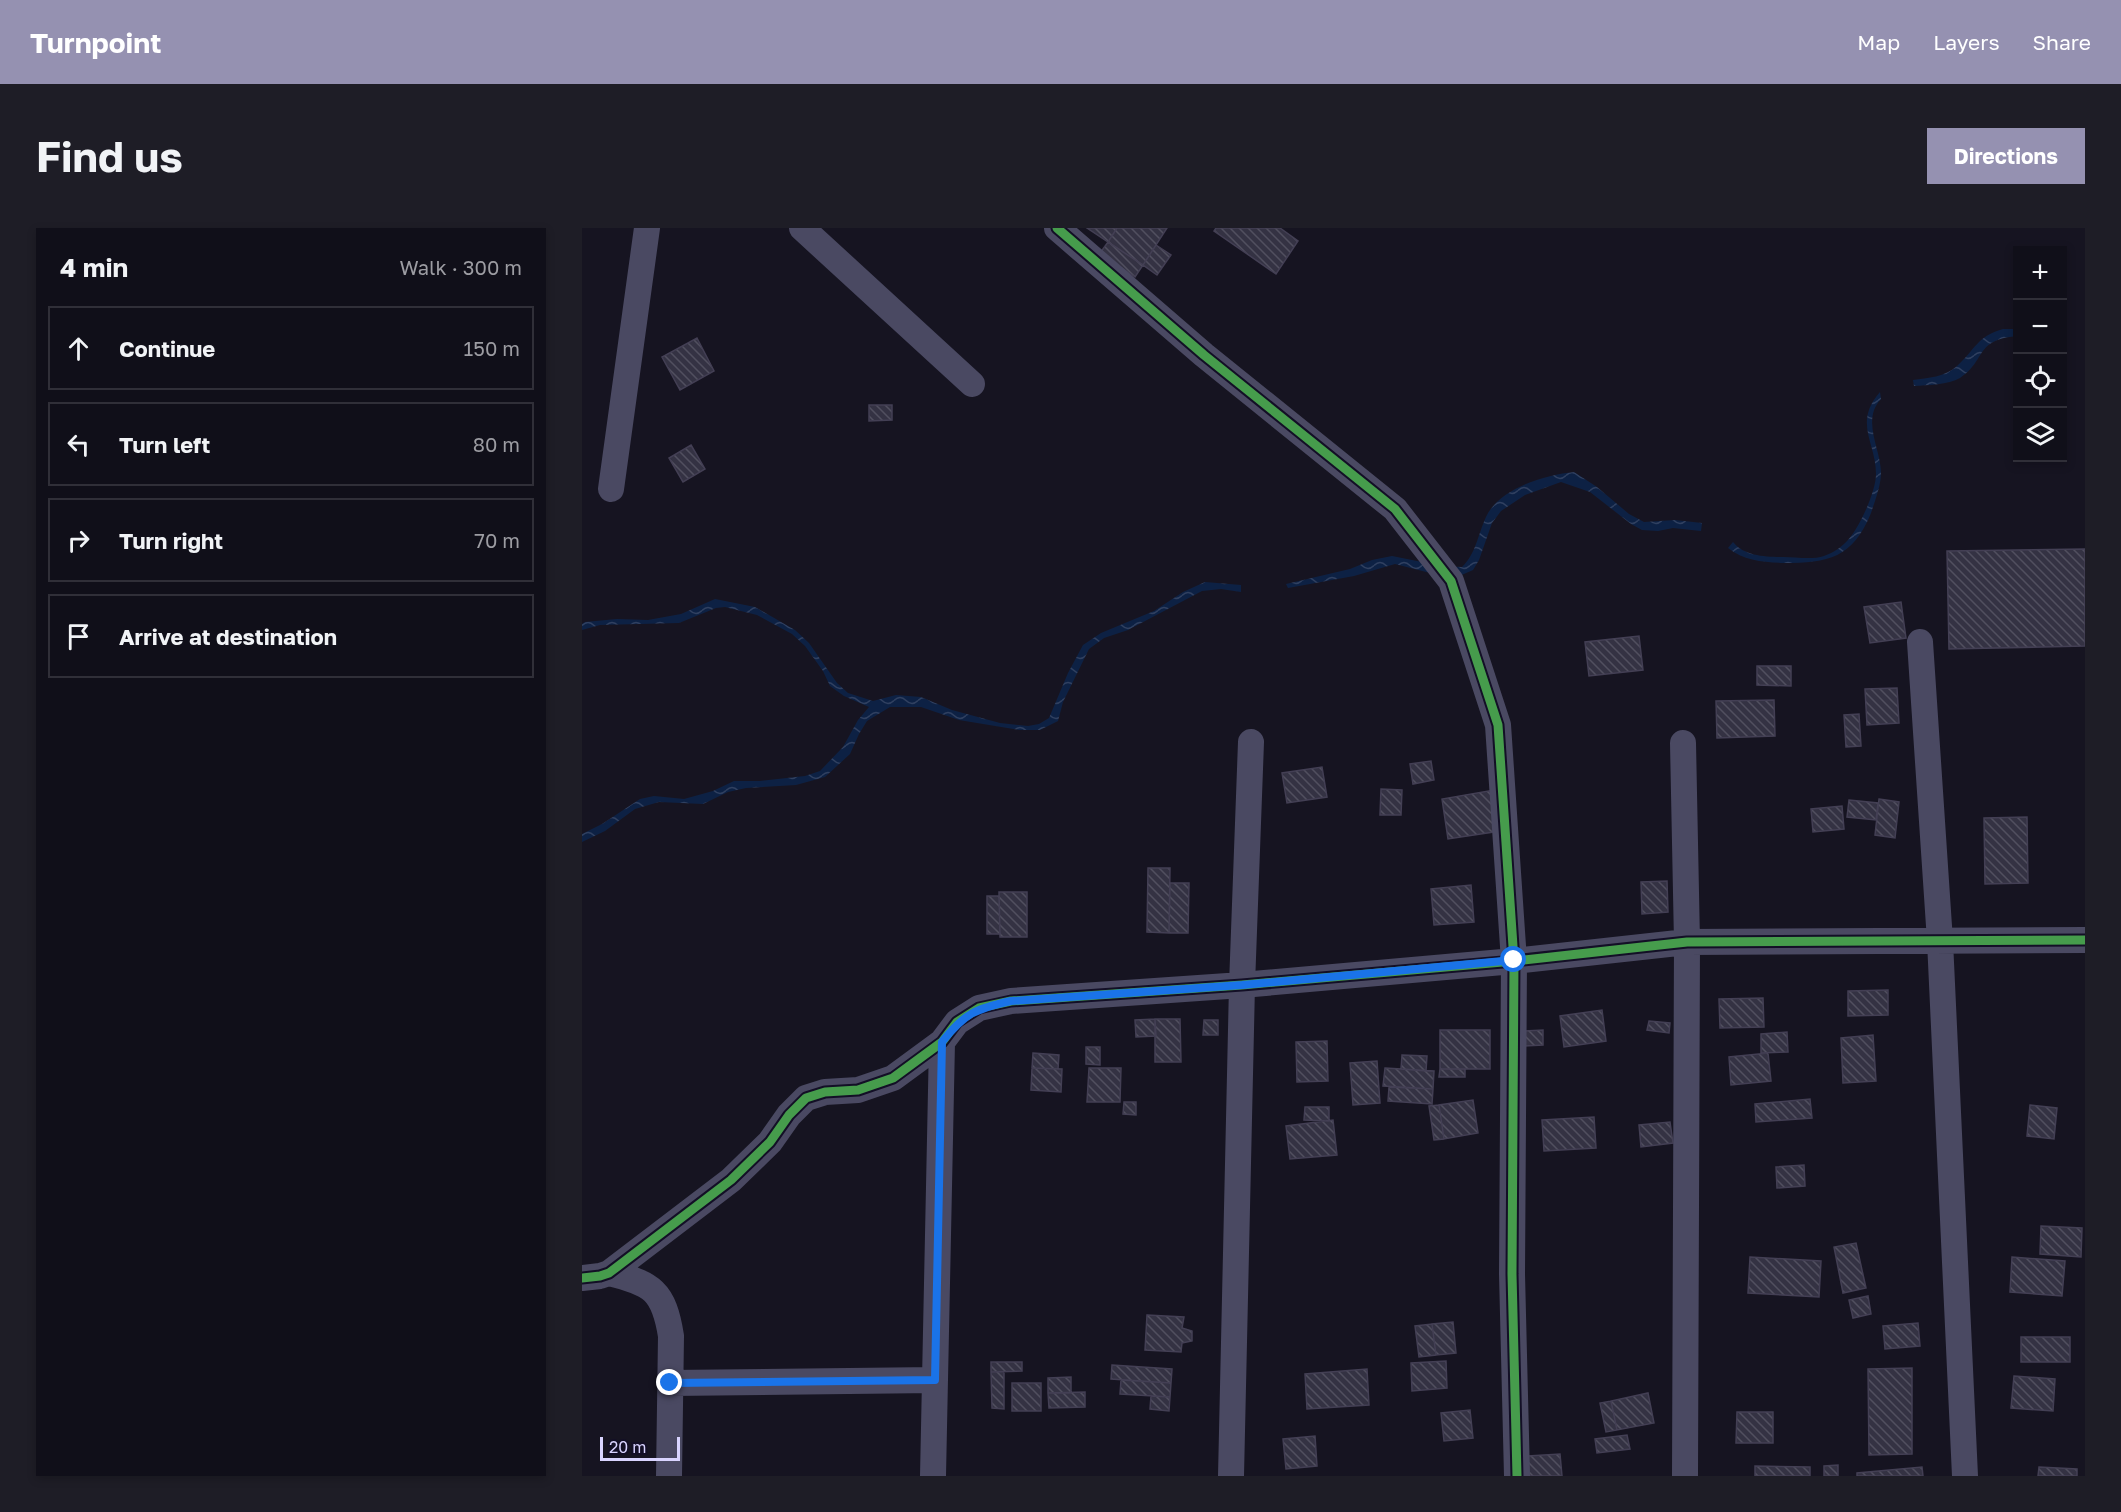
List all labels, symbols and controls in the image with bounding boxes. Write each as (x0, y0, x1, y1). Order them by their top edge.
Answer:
text: Turnpoint (30, 26, 161, 59)
text: Map (1857, 29, 1900, 55)
text: Layers (1933, 29, 2000, 55)
text: Share (2033, 29, 2091, 55)
button: Directions (1927, 128, 2085, 184)
text: Find us (36, 131, 183, 181)
map controls (2013, 246, 2067, 462)
button: + (2013, 246, 2067, 300)
text: 4 min (60, 252, 128, 283)
text: Walk · 300 m (399, 255, 522, 279)
button: − (2013, 300, 2067, 354)
icon: ahead (62, 332, 95, 365)
text: Continue (119, 335, 215, 362)
text: 150 m (464, 336, 520, 360)
button: locate (2013, 354, 2067, 408)
button: layers (2013, 408, 2067, 462)
icon: left (62, 428, 95, 461)
text: Turn left (119, 431, 210, 458)
text: 80 m (473, 432, 520, 456)
icon: right (62, 524, 95, 557)
text: Turn right (119, 527, 223, 554)
text: 70 m (474, 528, 520, 552)
icon: arrive (62, 620, 95, 653)
text: Arrive at destination (119, 623, 337, 650)
route start (1500, 946, 1526, 972)
route end (656, 1369, 682, 1395)
scale bar (600, 1434, 680, 1462)
text: 20 m (609, 1437, 646, 1457)

